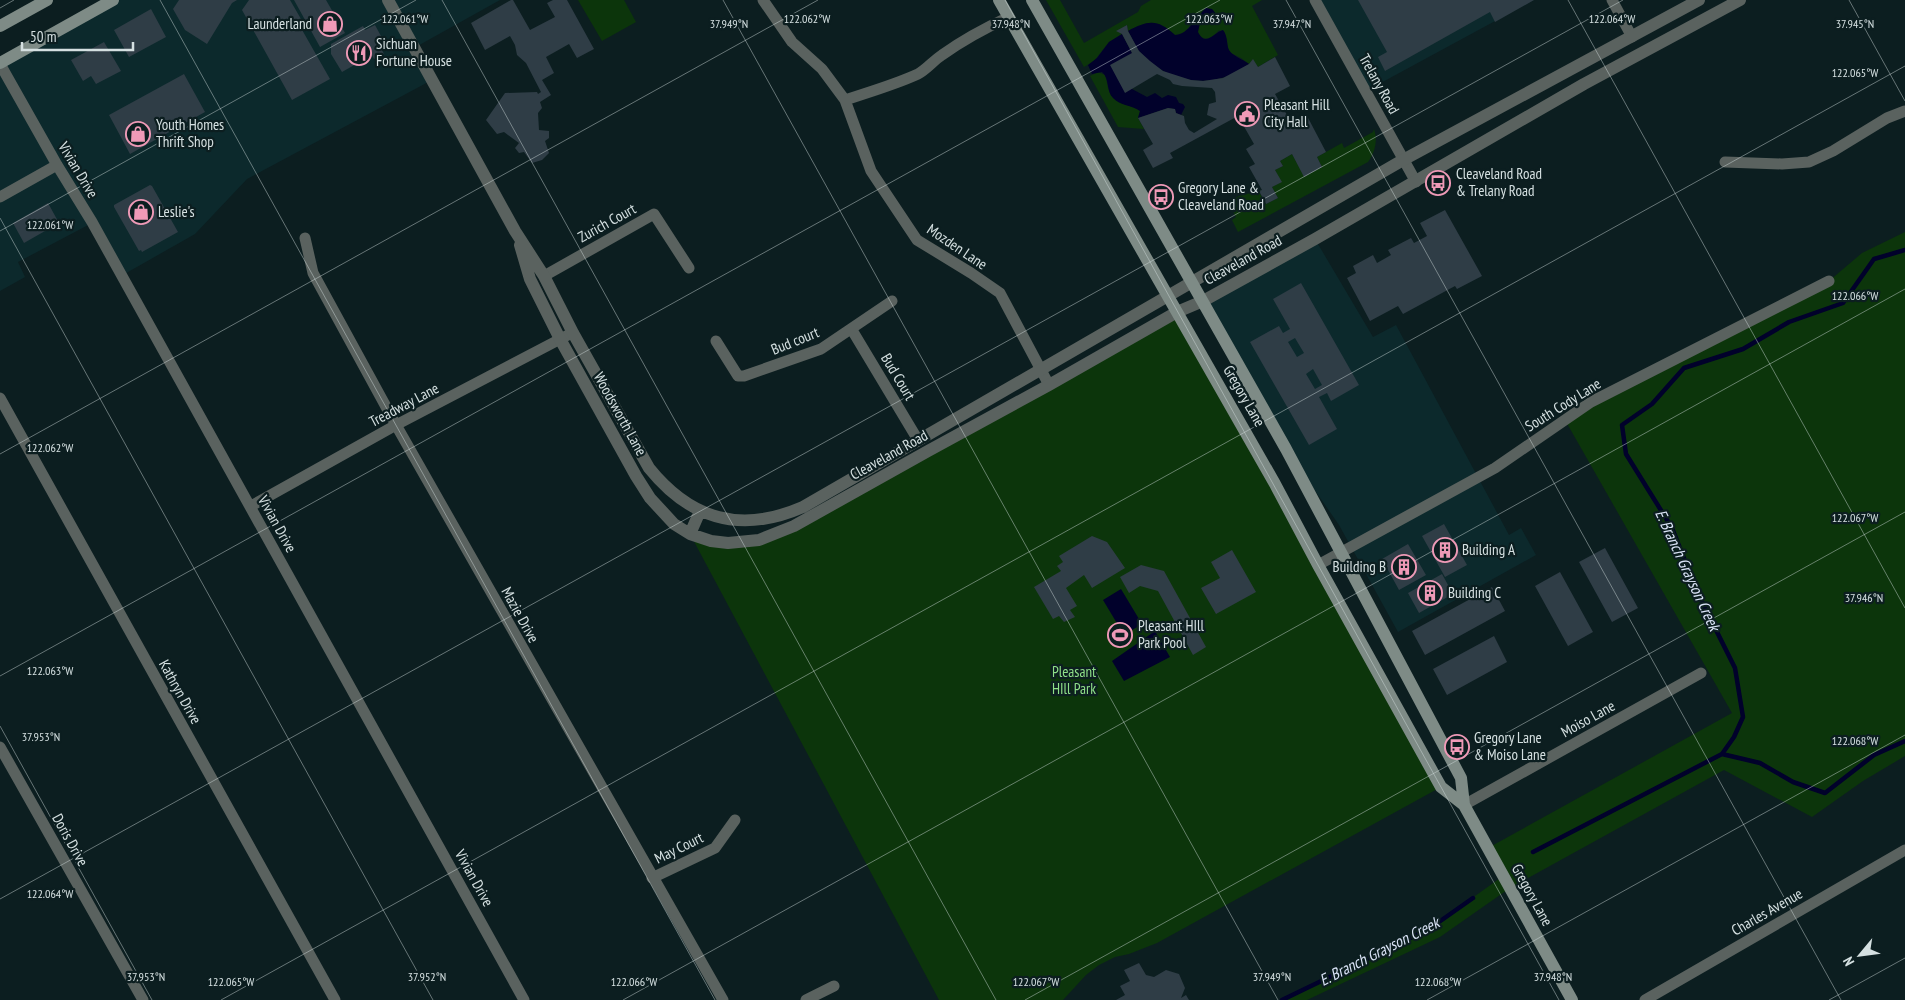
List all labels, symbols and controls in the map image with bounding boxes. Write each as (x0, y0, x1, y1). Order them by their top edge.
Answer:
shop icon: Launderland (317, 11, 343, 37)
text: 122.061°W (382, 11, 428, 26)
text: 122.062°W (784, 11, 830, 26)
text: 122.063°W (1186, 11, 1232, 26)
text: 122.064°W (1589, 11, 1635, 26)
place label: Launderland (248, 14, 312, 33)
text: 37.949°N (710, 16, 748, 31)
text: 37.948°N (992, 16, 1030, 31)
text: 37.947°N (1273, 16, 1311, 31)
text: 37.945°N (1836, 16, 1874, 31)
scale bar (22, 20, 134, 52)
text: 50 m (30, 27, 56, 46)
place label: Sichuan Fortune House (376, 34, 452, 70)
restaurant icon: Sichuan Fortune House (346, 40, 372, 66)
street label: Trelany Road (1355, 50, 1404, 117)
text: 122.065°W (1832, 65, 1878, 80)
place label: Pleasant Hill City Hall (1264, 95, 1330, 131)
public building icon: Pleasant Hill City Hall (1234, 101, 1260, 127)
place label: Youth Homes Thrift Shop (156, 115, 224, 151)
shop icon: Youth Homes Thrift Shop (125, 121, 151, 147)
street label: Vivian Drive (54, 137, 103, 201)
place label: Cleaveland Road & Trelany Road (1456, 164, 1542, 200)
bus stop icon: Cleaveland Road & Trelany Road (1425, 170, 1451, 196)
place label: Gregory Lane & Cleaveland Road (1178, 178, 1264, 214)
bus stop icon: Gregory Lane & Cleaveland Road (1148, 184, 1174, 210)
shop icon: Leslie's (128, 199, 154, 225)
street label: Zurich Court (574, 199, 639, 246)
place label: Leslie's (158, 202, 195, 221)
text: 122.061°W (27, 217, 73, 232)
street label: Mozden Lane (924, 220, 991, 274)
street label: Cleaveland Road (1201, 230, 1285, 289)
text: 122.066°W (1832, 288, 1878, 303)
street label: Bud court (768, 322, 822, 359)
street label: Bud Court (877, 350, 920, 404)
street label: Gregory Lane (1219, 362, 1270, 430)
street label: Woodsworth Lane (590, 369, 651, 459)
street label: South Cody Lane (1521, 374, 1604, 435)
street label: Treadway Lane (366, 378, 442, 431)
street label: Cleaveland Road (847, 425, 931, 484)
text: 122.062°W (27, 440, 73, 455)
street label: Vivian Drive (254, 491, 301, 556)
water label: E. Branch Grayson Creek (1651, 506, 1726, 636)
text: 122.067°W (1832, 510, 1878, 525)
building icon: Building A (1432, 537, 1458, 563)
place label: Building A (1462, 540, 1516, 559)
building icon: Building B (1391, 554, 1417, 580)
place label: Building B (1333, 557, 1386, 576)
building icon: Building C (1417, 580, 1443, 606)
place label: Building C (1448, 583, 1501, 602)
street label: Mazie Drive (497, 584, 543, 646)
text: 37.946°N (1845, 590, 1883, 605)
place label: Pleasant HIll Park Pool (1138, 616, 1204, 652)
sports icon: Pleasant HIll Park Pool (1107, 622, 1133, 648)
street label: Kathryn Drive (155, 656, 206, 727)
park label: Pleasant HIll Park (1052, 662, 1096, 698)
text: 122.063°W (27, 663, 73, 678)
street label: Moiso Lane (1557, 696, 1618, 741)
place label: Gregory Lane & Moiso Lane (1474, 728, 1546, 764)
text: 37.953°N (22, 729, 60, 744)
text: 122.068°W (1832, 733, 1878, 748)
bus stop icon: Gregory Lane & Moiso Lane (1444, 734, 1470, 760)
street label: Doris Drive (48, 810, 93, 869)
street label: May Court (651, 828, 706, 867)
street label: Vivian Drive (451, 845, 498, 910)
street label: Gregory Lane (1508, 860, 1557, 929)
street label: Charles Avenue (1728, 884, 1806, 940)
text: 122.064°W (27, 886, 73, 901)
water label: E. Branch Grayson Creek (1316, 911, 1444, 990)
north arrow (1835, 930, 1885, 980)
text: N (1839, 954, 1858, 969)
text: 37.953°N (127, 969, 165, 984)
text: 37.952°N (408, 969, 446, 984)
text: 37.949°N (1253, 969, 1291, 984)
text: 37.948°N (1534, 969, 1572, 984)
text: 122.065°W (208, 974, 254, 989)
text: 122.066°W (611, 974, 657, 989)
text: 122.067°W (1013, 974, 1059, 989)
text: 122.068°W (1415, 974, 1461, 989)

